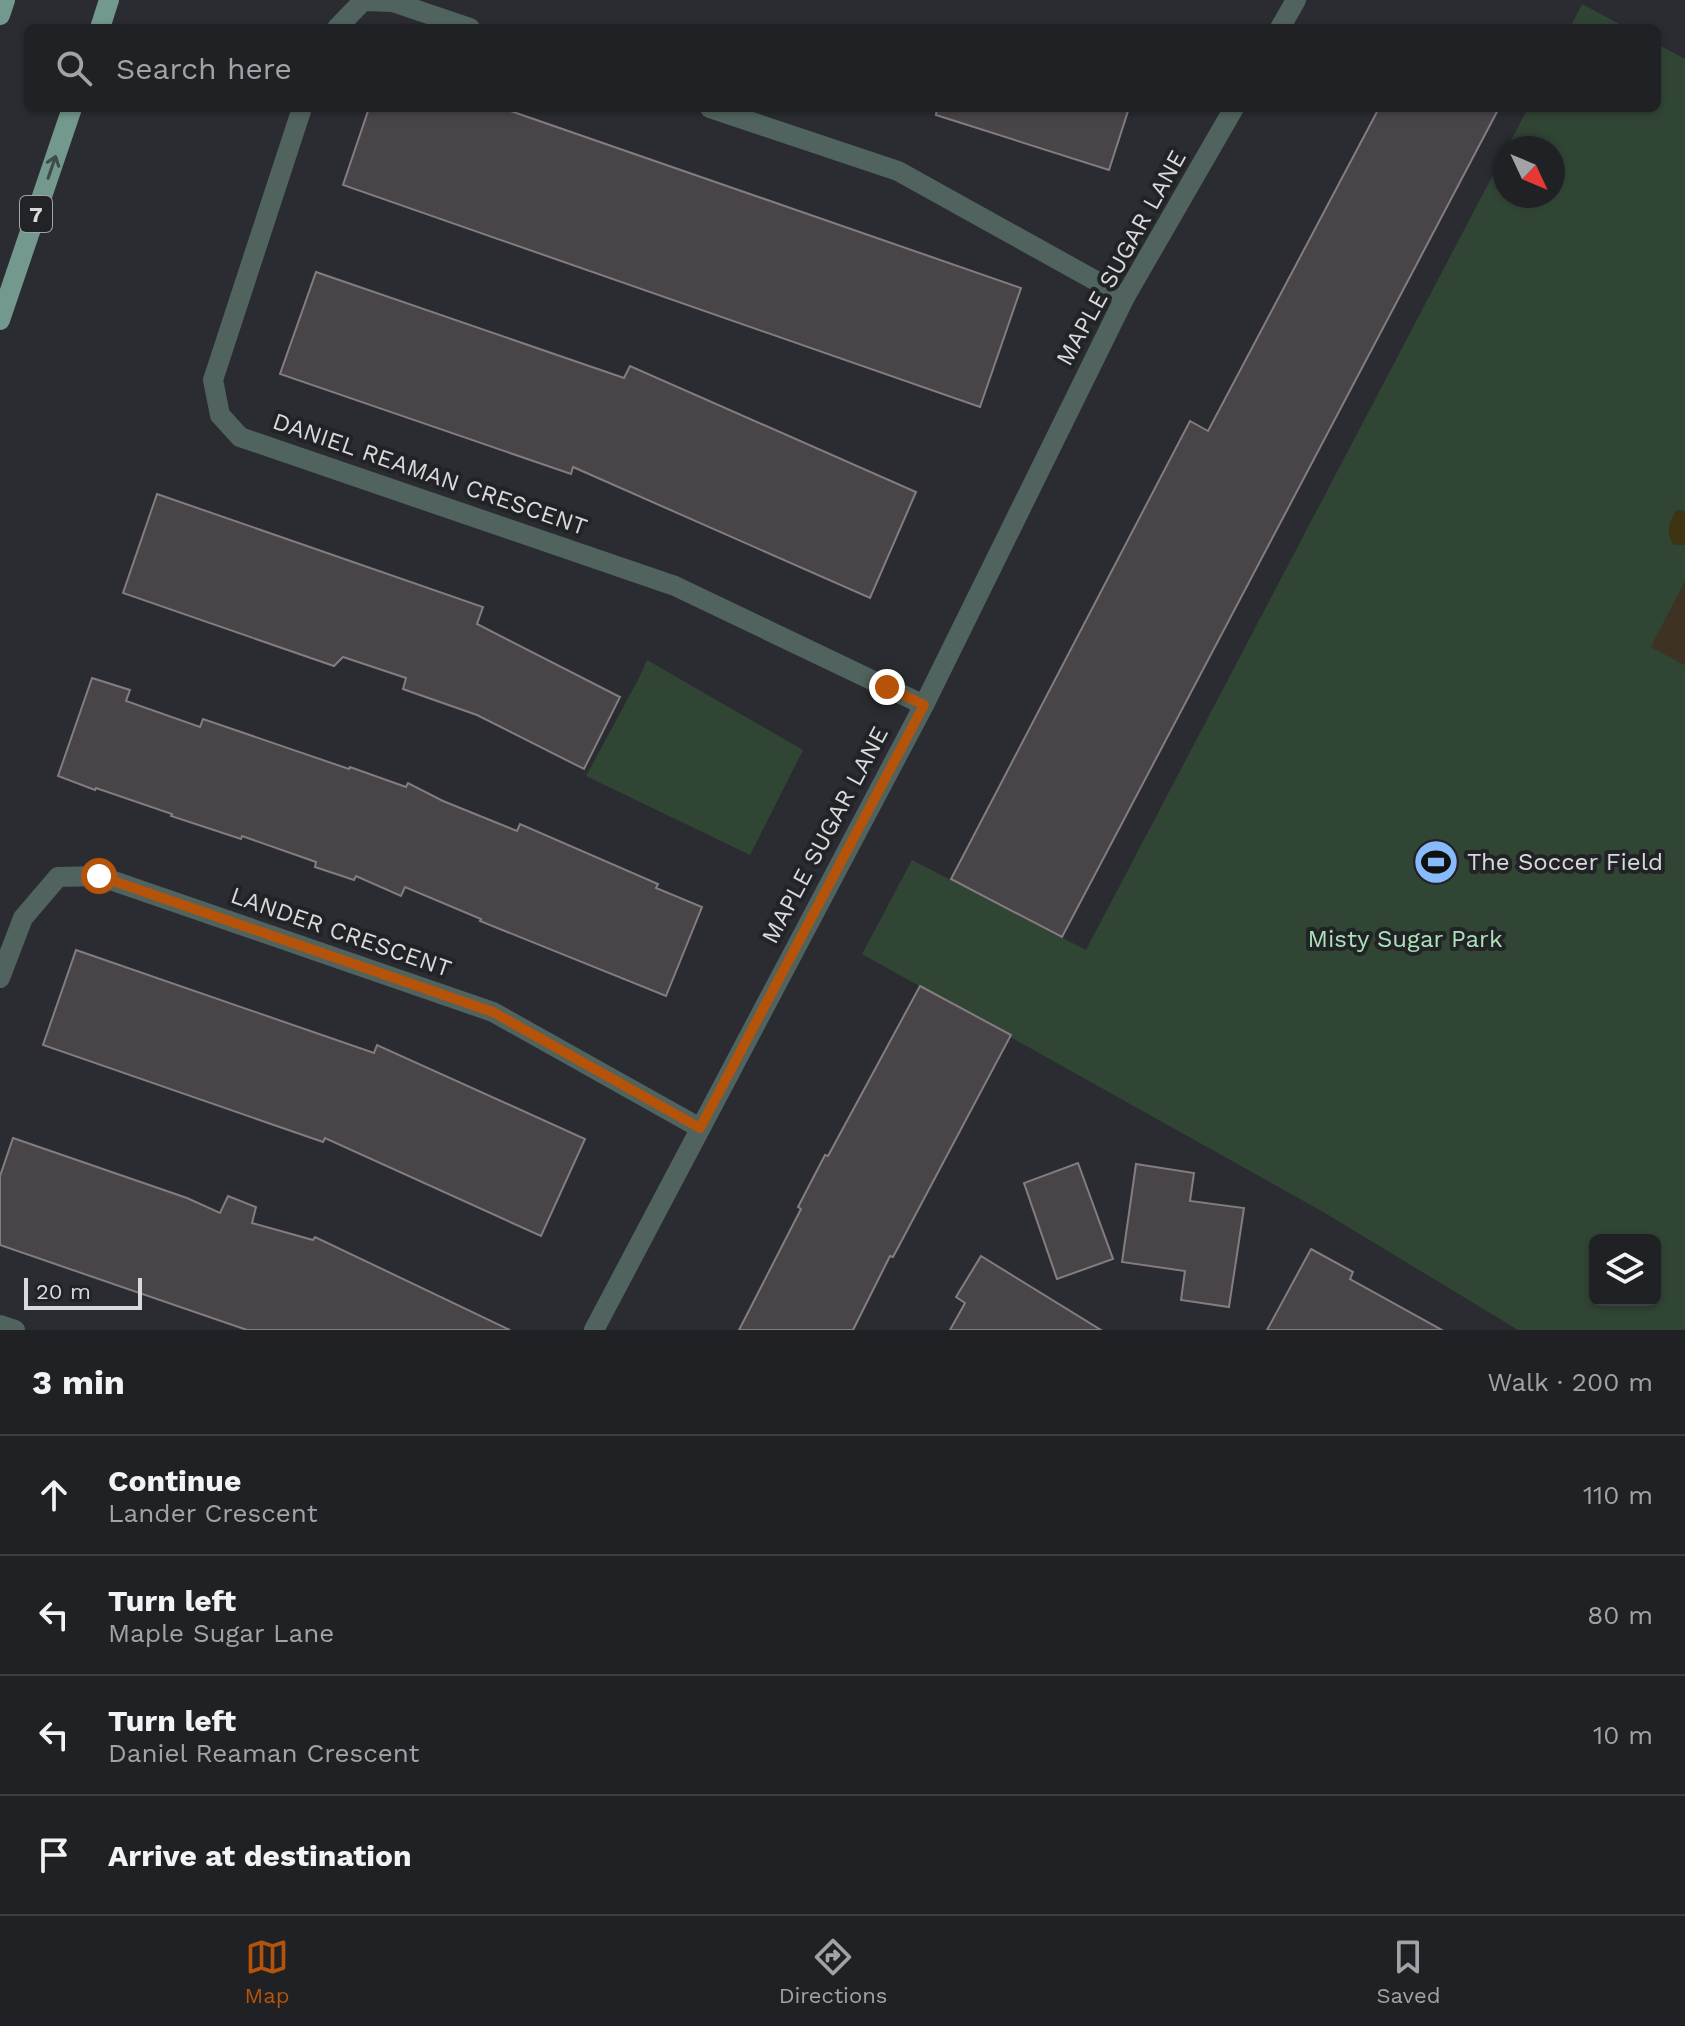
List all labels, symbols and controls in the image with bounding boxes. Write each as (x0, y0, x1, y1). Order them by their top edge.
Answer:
search box (24, 24, 1661, 112)
icon: search (52, 46, 96, 90)
text: Search here (116, 51, 292, 86)
north arrow (1493, 136, 1565, 208)
street label: MAPLE SUGAR LANE (1050, 146, 1192, 370)
one-way arrow (46, 154, 61, 179)
road number: 7 (20, 196, 52, 232)
street label: DANIEL REAMAN CRESCENT (269, 407, 591, 541)
route end (869, 669, 905, 705)
street label: MAPLE SUGAR LANE (756, 722, 894, 948)
sports icon: The Soccer Field (1412, 838, 1460, 886)
place label: The Soccer Field (1467, 848, 1663, 876)
route start (81, 858, 117, 894)
street label: LANDER CRESCENT (227, 881, 455, 983)
park label: Misty Sugar Park (1307, 925, 1503, 953)
map controls (1589, 1234, 1661, 1306)
button: layers (1589, 1234, 1661, 1306)
scale bar (24, 1274, 142, 1310)
text: 20 m (36, 1279, 91, 1304)
text: 3 min (32, 1362, 125, 1402)
text: Walk · 200 m (1487, 1367, 1653, 1397)
text: Continue (108, 1463, 241, 1498)
icon: ahead (32, 1473, 76, 1517)
text: 110 m (1583, 1480, 1653, 1510)
text: Lander Crescent (108, 1498, 318, 1528)
text: Turn left (108, 1583, 236, 1618)
icon: left (32, 1593, 76, 1637)
text: 80 m (1587, 1600, 1653, 1630)
text: Maple Sugar Lane (108, 1618, 334, 1648)
text: Turn left (108, 1703, 236, 1738)
icon: left (32, 1713, 76, 1757)
text: 10 m (1593, 1720, 1653, 1750)
text: Daniel Reaman Crescent (108, 1738, 420, 1768)
icon: arrive (32, 1833, 76, 1877)
text: Arrive at destination (108, 1838, 412, 1873)
tab: Map (245, 1935, 289, 2008)
tab: Directions (779, 1935, 887, 2008)
tab: Saved (1377, 1935, 1440, 2008)

